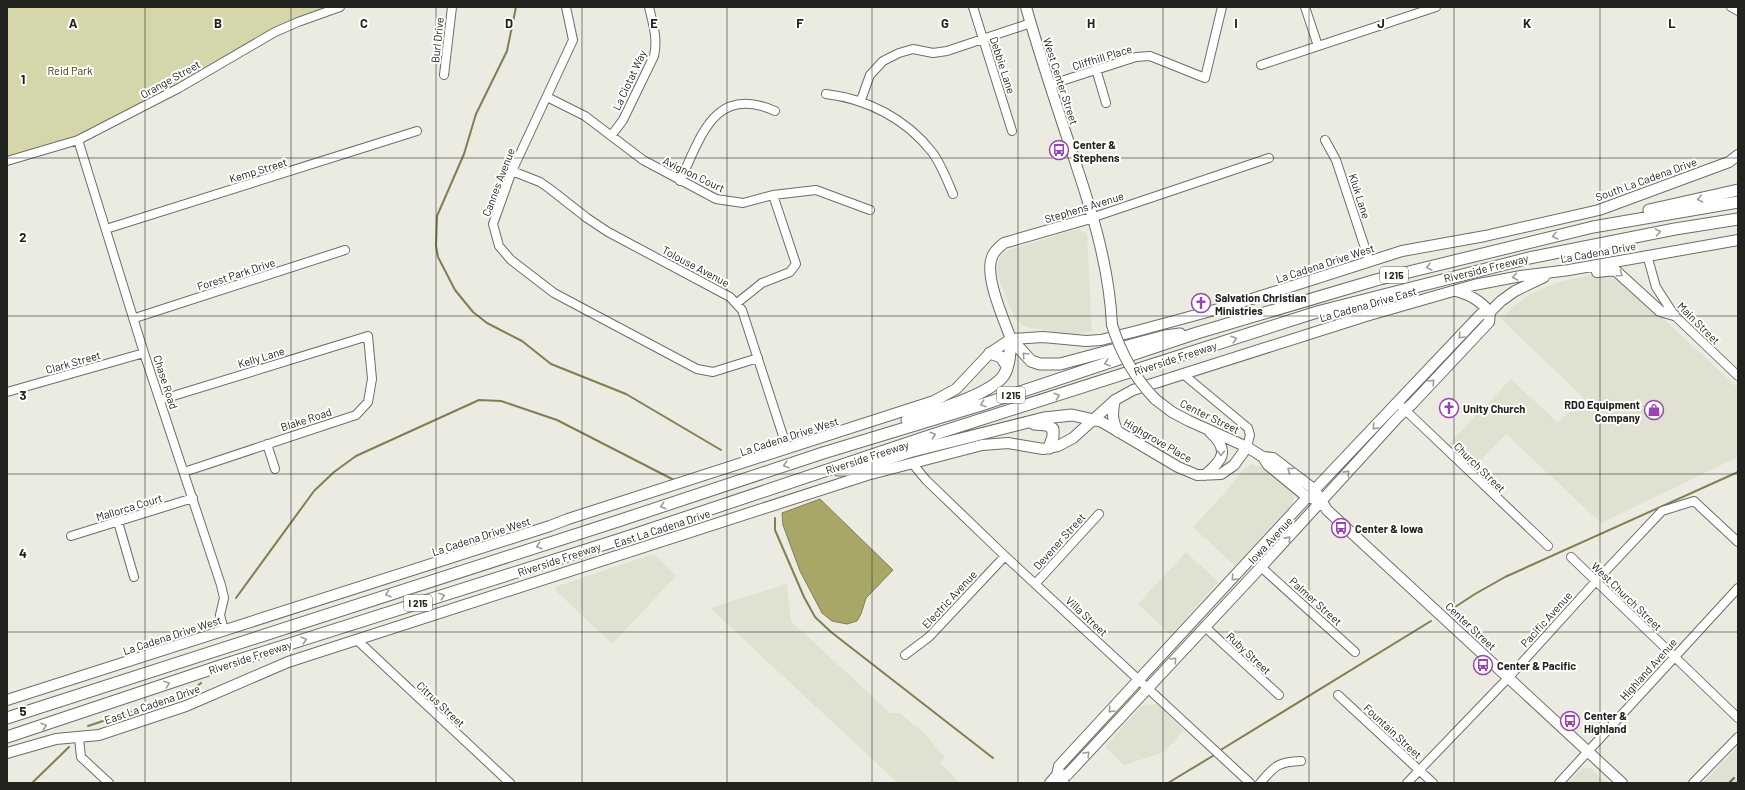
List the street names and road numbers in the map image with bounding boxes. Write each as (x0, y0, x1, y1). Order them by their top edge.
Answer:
street label: Burl Drive (428, 16, 446, 63)
street label: Debbie Lane (988, 35, 1018, 95)
street label: West Center Street (1041, 36, 1081, 126)
street label: Cliffhill Place (1070, 42, 1134, 72)
street label: La Ciotat Way (609, 48, 649, 112)
street label: Orange Street (138, 57, 202, 101)
street label: Cannes Avenue (479, 146, 517, 218)
street label: Avignon Court (661, 153, 727, 195)
street label: Kemp Street (227, 155, 289, 185)
street label: South La Cadena Drive (1594, 155, 1699, 203)
street label: Kluk Lane (1347, 172, 1373, 220)
street label: Stephens Avenue (1043, 189, 1125, 225)
street label: La Cadena Drive (1559, 239, 1637, 265)
street label: La Cadena Drive West (1274, 241, 1376, 285)
street label: Tolouse Avenue (660, 243, 732, 289)
street label: Riverside Freeway (1442, 251, 1530, 285)
street label: Forest Park Drive (195, 255, 277, 293)
road number: I 215 (1380, 267, 1408, 283)
street label: La Cadena Drive East (1318, 284, 1418, 324)
street label: Main Street (1675, 299, 1723, 347)
street label: Riverside Freeway (1132, 338, 1218, 378)
street label: Kelly Lane (236, 344, 286, 370)
street label: Clark Street (44, 348, 102, 376)
street label: Chase Road (151, 353, 181, 411)
road number: I 215 (997, 387, 1025, 403)
street label: Center Street (1178, 396, 1242, 436)
street label: Blake Road (279, 405, 333, 433)
street label: La Cadena Drive West (738, 414, 840, 458)
street label: Highgrove Place (1122, 415, 1195, 465)
street label: Riverside Freeway (824, 437, 910, 477)
street label: Church Street (1452, 439, 1508, 495)
street label: Mallorca Court (94, 491, 164, 523)
street label: East La Cadena Drive (612, 506, 712, 550)
street label: Devener Street (1030, 510, 1088, 572)
street label: La Cadena Drive West (430, 514, 532, 558)
street label: Iowa Avenue (1245, 514, 1295, 566)
street label: Riverside Freeway (516, 539, 602, 579)
street label: West Church Street (1589, 559, 1665, 633)
street label: Electric Avenue (919, 567, 979, 631)
street label: Palmer Street (1287, 574, 1345, 628)
street label: Pacific Avenue (1518, 588, 1574, 649)
street label: Villa Street (1063, 593, 1111, 639)
road number: I 215 (404, 595, 432, 611)
street label: Center Street (1443, 599, 1499, 653)
street label: La Cadena Drive West (121, 613, 223, 657)
street label: Ruby Street (1224, 629, 1274, 677)
street label: Highland Avenue (1617, 635, 1679, 703)
street label: Riverside Freeway (207, 637, 293, 677)
street label: Citrus Street (414, 678, 468, 730)
street label: East La Cadena Drive (103, 682, 202, 726)
street label: Fountain Street (1361, 701, 1425, 761)

